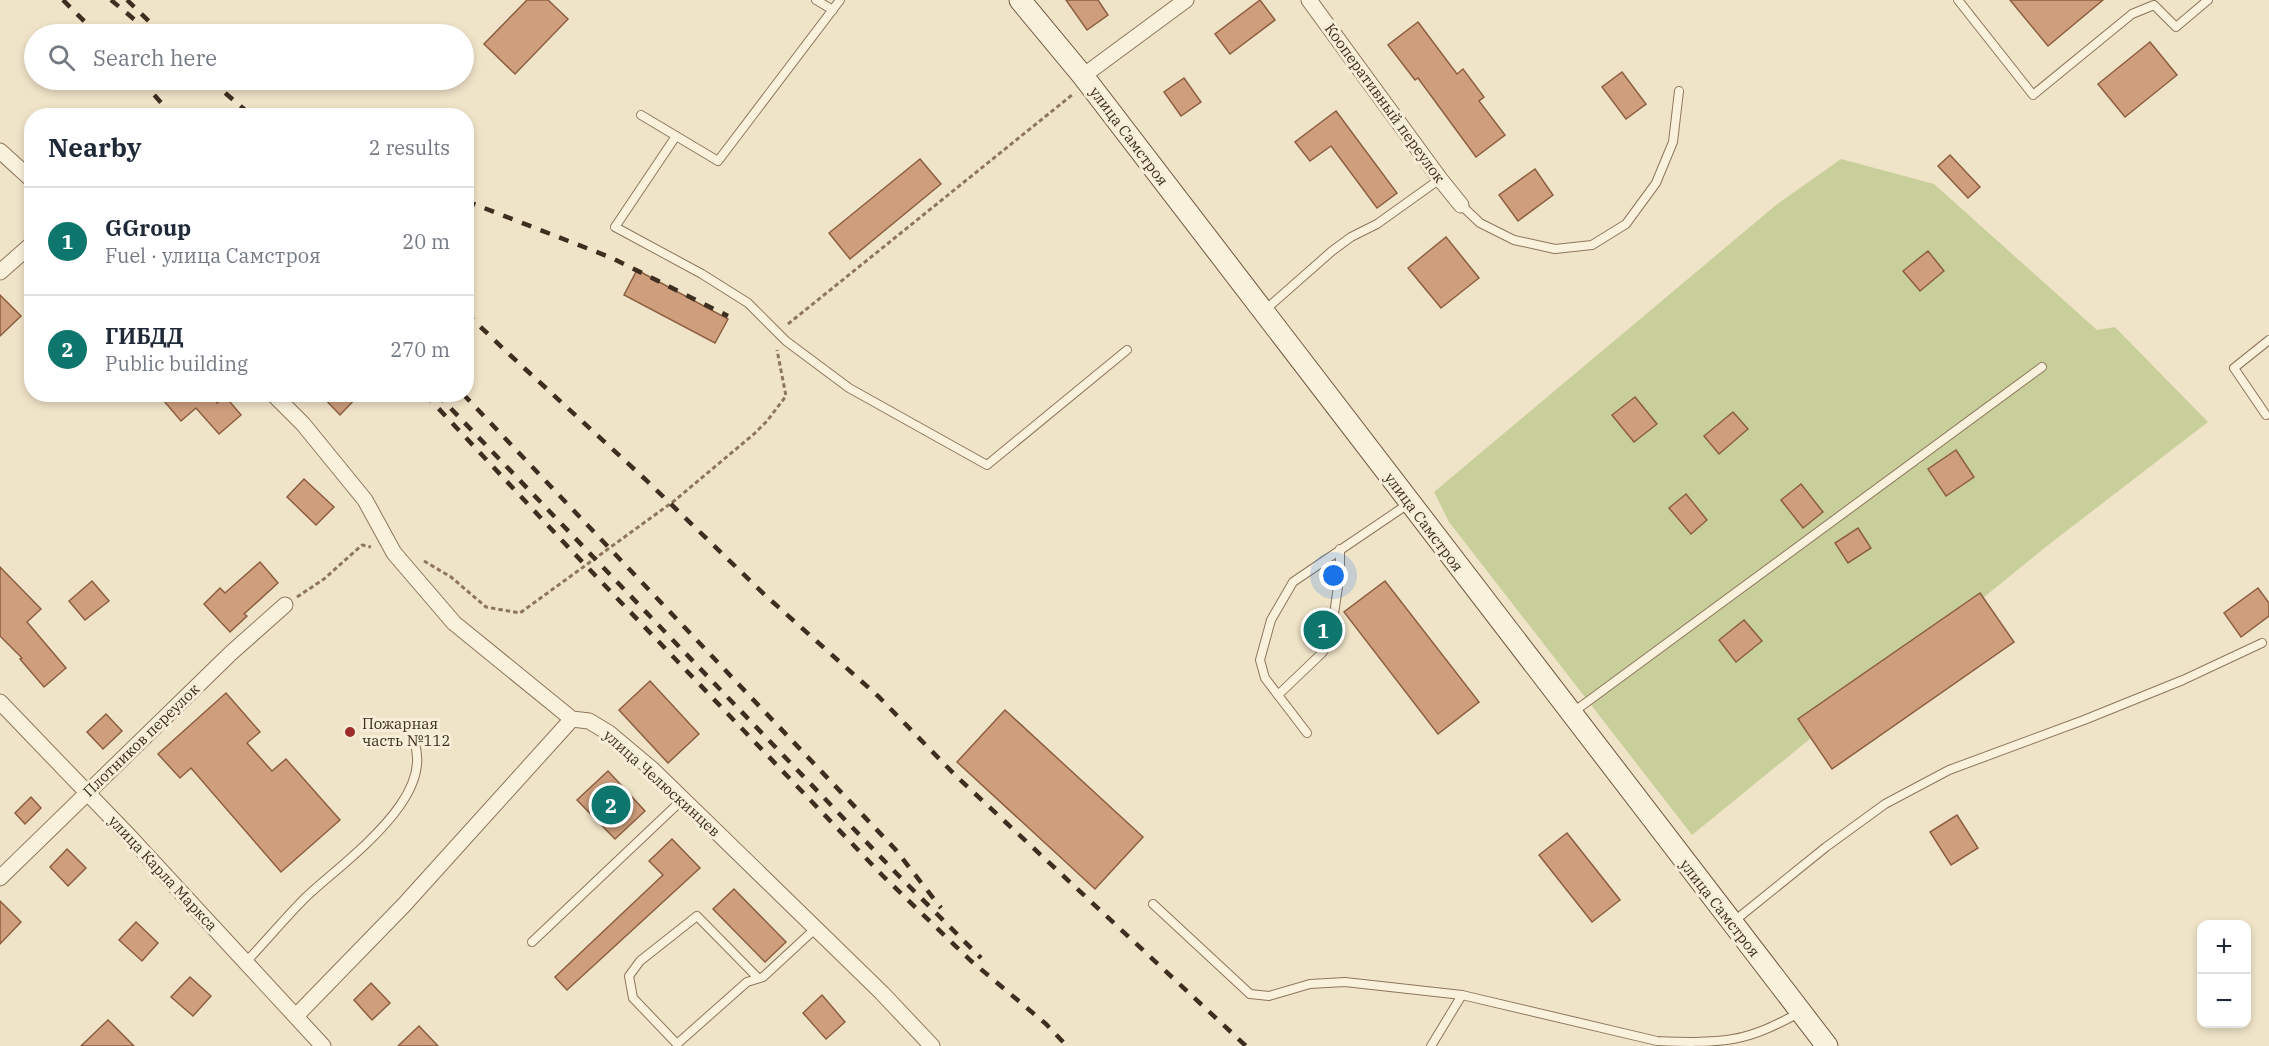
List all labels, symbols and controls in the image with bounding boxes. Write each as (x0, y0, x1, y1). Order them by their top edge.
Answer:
street label: Кооперативный переулок (1321, 20, 1449, 187)
search box (24, 24, 474, 90)
icon: search (45, 41, 78, 74)
text: Search here (93, 43, 217, 72)
street label: улица Самстроя (1086, 83, 1172, 189)
text: Nearby (48, 130, 142, 164)
text: 2 results (369, 134, 450, 161)
text: GGroup (105, 213, 191, 242)
text: 1 (62, 228, 74, 255)
text: 20 m (402, 228, 450, 255)
text: Fuel · улица Самстроя (105, 242, 321, 269)
text: ГИБДД (105, 321, 184, 350)
text: 2 (62, 336, 74, 363)
text: 270 m (390, 336, 450, 363)
text: Public building (105, 350, 248, 377)
street label: улица Самстроя (1381, 469, 1467, 575)
your location (1319, 561, 1348, 590)
pin: 1 (1304, 608, 1342, 652)
street label: Плотников переулок (79, 679, 203, 801)
place label: Пожарная часть №112 (362, 714, 451, 750)
marker: Пожарная часть №112 (343, 725, 357, 739)
street label: улица Челюскинцев (600, 726, 724, 840)
pin: 2 (592, 782, 630, 828)
street label: улица Карла Маркса (105, 811, 221, 935)
street label: улица Самстроя (1676, 855, 1764, 961)
map controls (2197, 920, 2251, 1028)
button: + (2197, 920, 2251, 974)
button: − (2197, 974, 2251, 1028)

